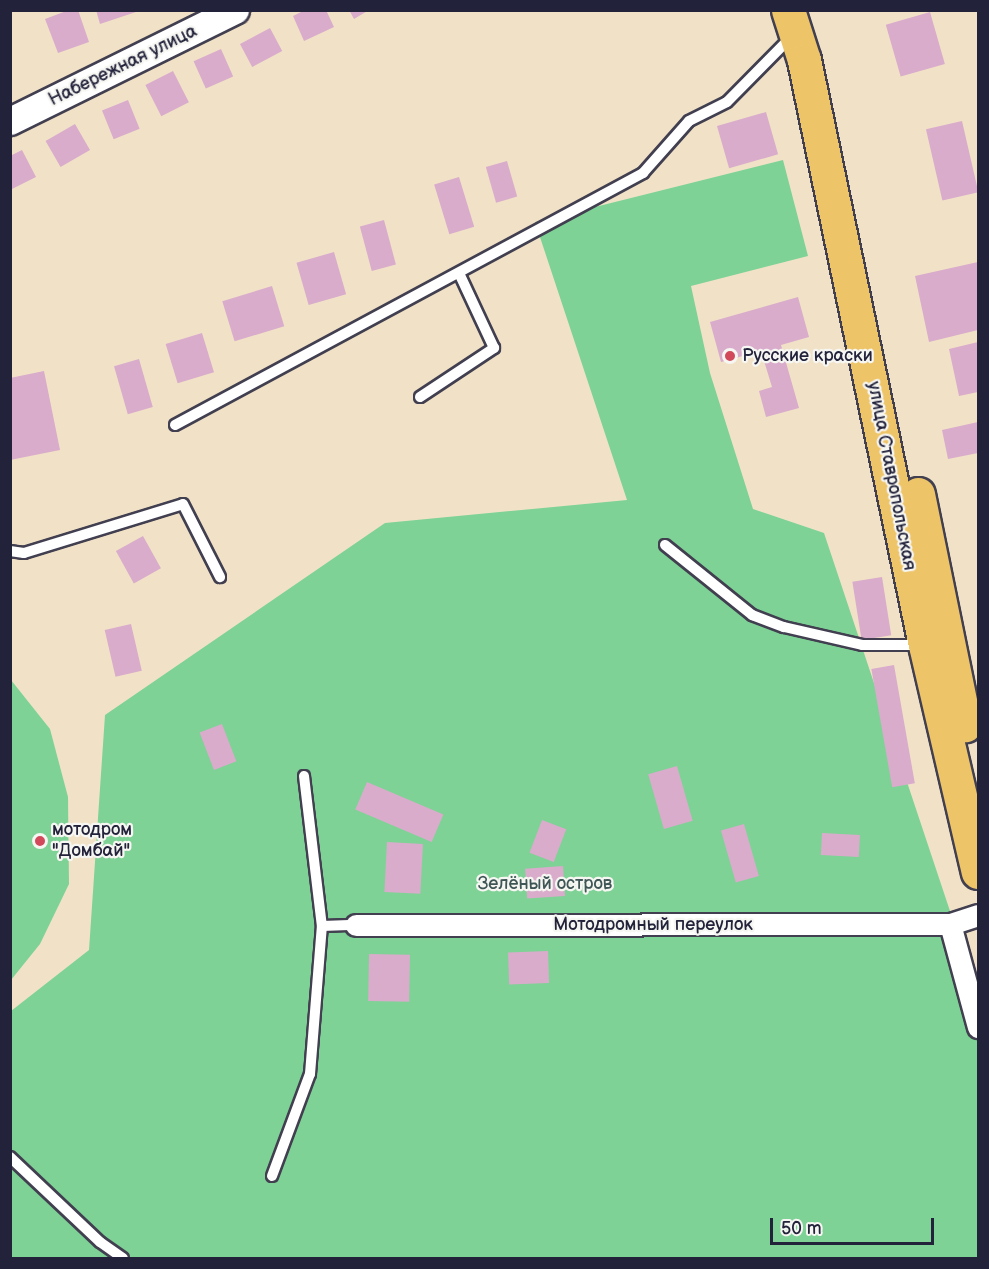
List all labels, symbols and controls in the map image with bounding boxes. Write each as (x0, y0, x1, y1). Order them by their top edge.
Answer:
street label: Набережная улица (45, 21, 201, 111)
place label: Русские краски (742, 345, 873, 367)
marker: Русские краски (723, 349, 737, 363)
street label: улица Ставропольская (862, 380, 920, 572)
place label: мотодром "Домбай" (52, 820, 132, 862)
marker: мотодром "Домбай" (33, 834, 47, 848)
park label: Зелёный остров (478, 873, 612, 895)
street label: Мотодромный переулок (553, 914, 753, 936)
scale bar (773, 1206, 936, 1244)
text: 50 m (781, 1218, 822, 1239)

